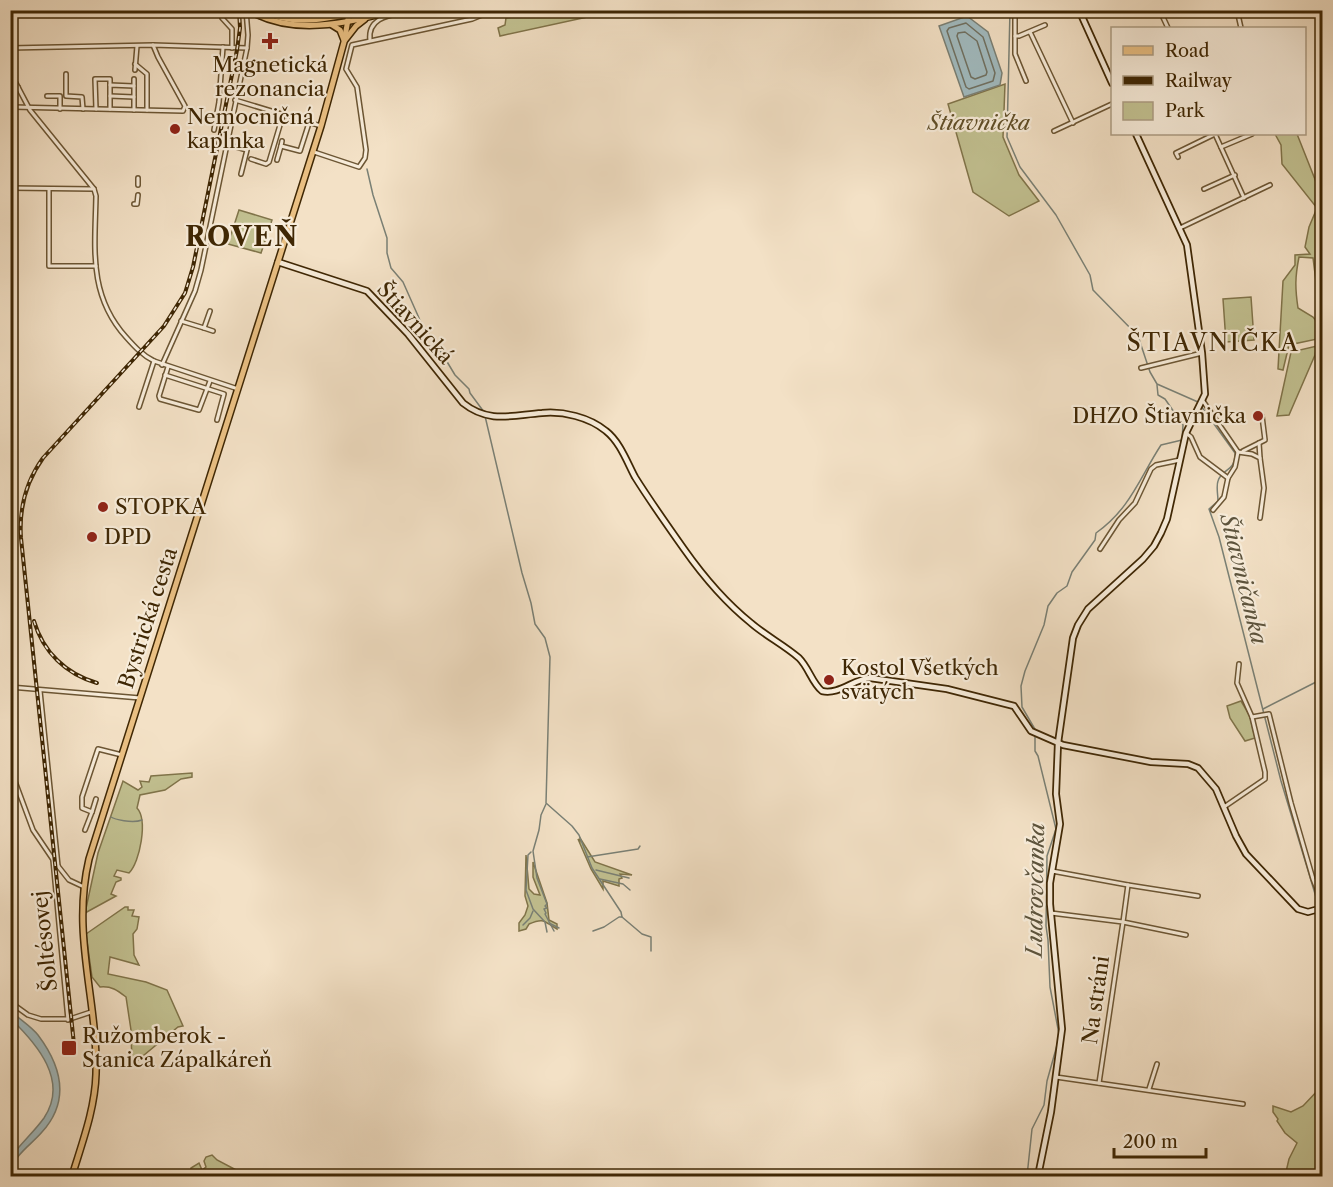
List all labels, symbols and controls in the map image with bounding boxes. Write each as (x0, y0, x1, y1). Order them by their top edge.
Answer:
legend (1111, 27, 1306, 135)
marker: Magnetická rezonancia (261, 32, 279, 50)
text: Road (1165, 40, 1210, 62)
place label: Magnetická rezonancia (212, 52, 329, 101)
text: Railway (1165, 70, 1233, 92)
text: Park (1165, 100, 1206, 122)
place label: Nemocničná kaplnka (187, 104, 315, 153)
park label: Štiavnička (926, 110, 1031, 135)
marker: Nemocničná kaplnka (168, 122, 182, 136)
district label: ROVEŇ (185, 218, 299, 253)
street label: Štiavnická (372, 277, 459, 369)
district label: ŠTIAVNIČKA (1126, 327, 1300, 357)
place label: DHZO Štiavnička (1072, 403, 1247, 428)
marker: DHZO Štiavnička (1251, 409, 1265, 423)
place label: STOPKA (115, 494, 207, 519)
marker: STOPKA (96, 500, 110, 514)
water label: Štiavničanka (1214, 509, 1274, 647)
place label: DPD (104, 524, 152, 549)
marker: DPD (85, 530, 99, 544)
street label: Bystrická cesta (113, 543, 182, 692)
place label: Kostol Všetkých svätých (841, 655, 999, 704)
marker: Kostol Všetkých svätých (822, 673, 836, 687)
water label: Ludrovčanka (1021, 823, 1050, 959)
street label: Šoltésovej (27, 890, 62, 992)
street label: Na stráni (1077, 954, 1114, 1046)
place label: Ružomberok - Stanica Zápalkáreň (82, 1023, 272, 1072)
marker: Ružomberok - Stanica Zápalkáreň (60, 1039, 78, 1057)
scale bar (1114, 1121, 1206, 1159)
text: 200 m (1123, 1131, 1178, 1153)

